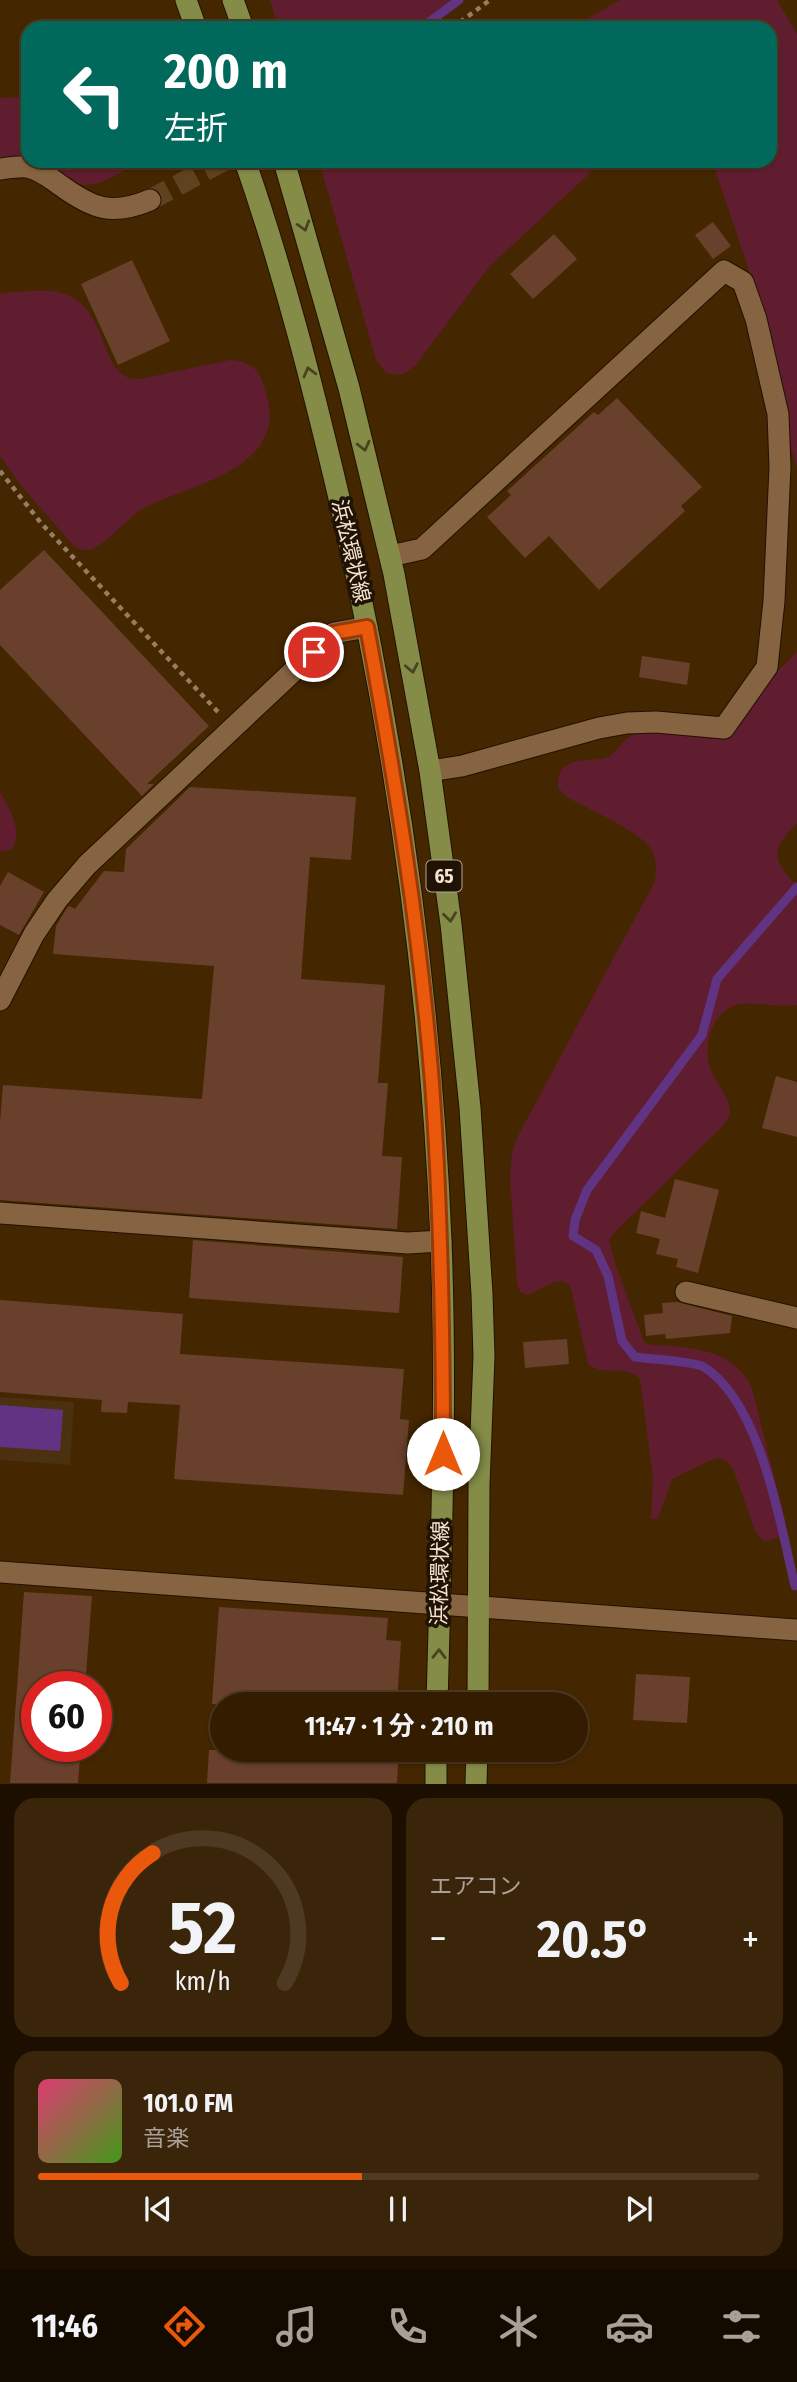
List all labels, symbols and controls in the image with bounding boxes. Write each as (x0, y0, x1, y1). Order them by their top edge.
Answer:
text: 200 m (164, 42, 288, 101)
icon: left (49, 49, 140, 140)
text: 左折 (164, 109, 228, 147)
one-way arrow (295, 220, 310, 232)
one-way arrow (303, 366, 317, 378)
one-way arrow (356, 440, 370, 452)
street label: 浜松環状線 (327, 497, 375, 605)
pin (284, 622, 344, 682)
icon: arrive (295, 633, 333, 671)
one-way arrow (404, 662, 419, 674)
road number: 65 (426, 860, 462, 891)
one-way arrow (442, 911, 457, 923)
position arrow (406, 1417, 480, 1491)
street label: 浜松環状線 (426, 1520, 454, 1626)
one-way arrow (431, 1649, 446, 1660)
speed limit sign: 60 (21, 1671, 112, 1762)
text: 11:47 · 1 分 · 210 m (304, 1711, 494, 1742)
text: エアコン (430, 1872, 522, 1900)
text: 52 (168, 1886, 237, 1973)
text: 20.5° (537, 1908, 651, 1971)
text: − (430, 1916, 447, 1962)
text: + (742, 1916, 759, 1962)
text: km/h (175, 1967, 231, 1997)
text: 101.0 FM (143, 2088, 233, 2119)
text: 音楽 (143, 2124, 189, 2152)
icon: previous (139, 2190, 177, 2228)
icon: pause (379, 2190, 417, 2228)
icon: next (620, 2190, 658, 2228)
icon: directions (160, 2302, 209, 2351)
icon: music (272, 2302, 321, 2351)
icon: phone (383, 2302, 432, 2351)
icon: climate (494, 2302, 543, 2351)
icon: car (605, 2302, 654, 2351)
icon: filters (717, 2302, 766, 2351)
text: 11:46 (31, 2307, 98, 2345)

